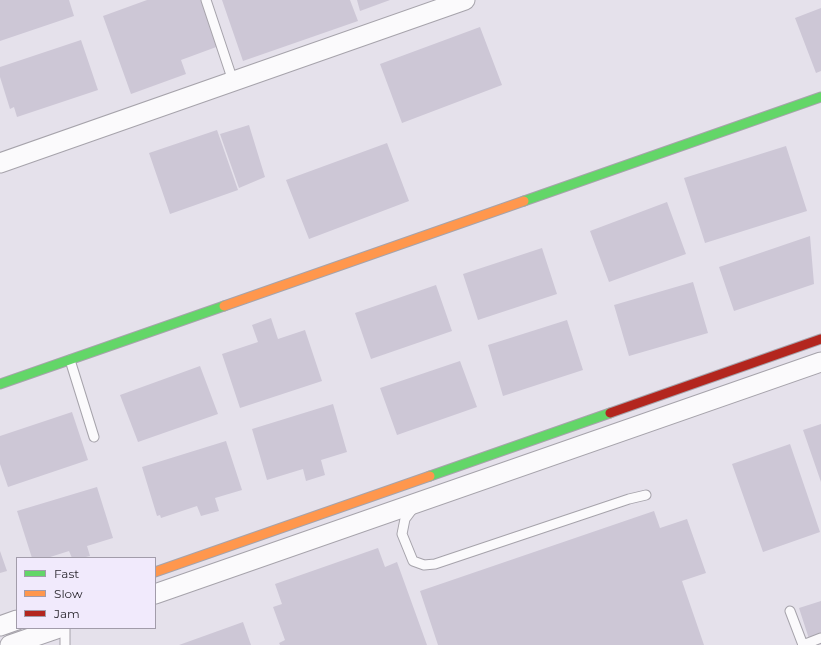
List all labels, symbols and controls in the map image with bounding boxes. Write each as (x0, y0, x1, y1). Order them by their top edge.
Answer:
legend (16, 557, 156, 629)
text: Fast (54, 566, 79, 581)
text: Slow (54, 586, 83, 601)
text: Jam (54, 606, 80, 621)

